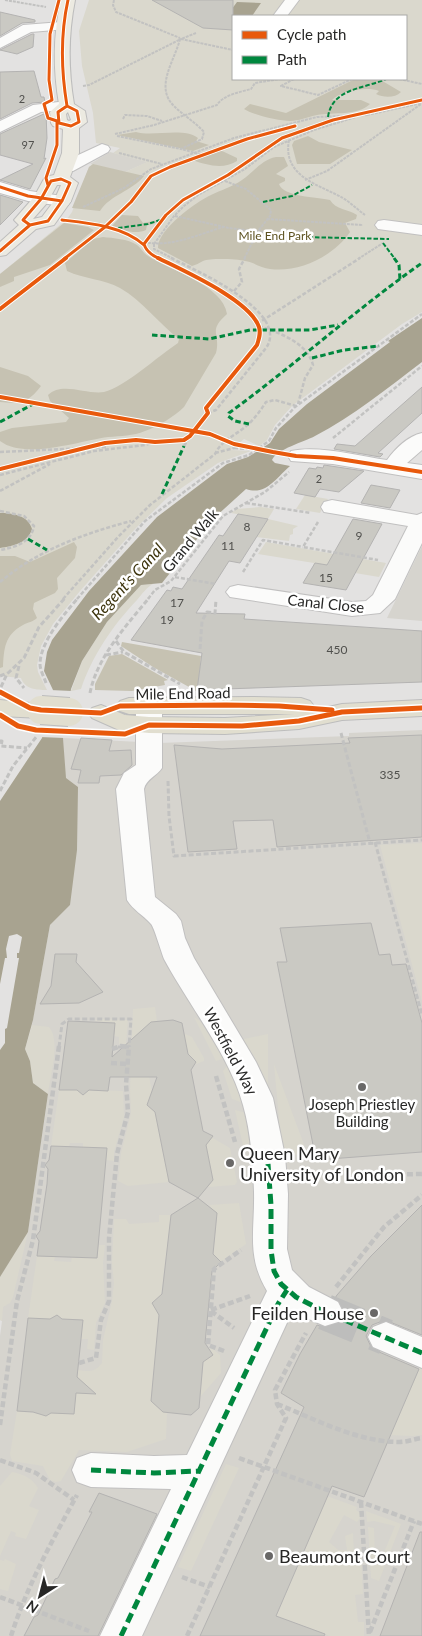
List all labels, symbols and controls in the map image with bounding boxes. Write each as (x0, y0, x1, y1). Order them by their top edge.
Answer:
legend (232, 15, 407, 80)
text: Cycle path (277, 25, 346, 43)
text: Path (277, 50, 307, 68)
house number: 2 (19, 92, 25, 105)
house number: 97 (22, 138, 34, 151)
park label: Mile End Park (239, 228, 312, 243)
house number: 2 (316, 472, 322, 485)
street label: Grand Walk (158, 504, 222, 575)
house number: 8 (244, 519, 251, 534)
house number: 9 (356, 528, 363, 543)
house number: 11 (221, 538, 235, 553)
water label: Regent's Canal (87, 539, 167, 623)
house number: 15 (319, 570, 333, 585)
street label: Canal Close (287, 590, 365, 616)
house number: 17 (170, 595, 184, 610)
house number: 19 (160, 612, 174, 627)
house number: 450 (327, 642, 347, 657)
street label: Mile End Road (135, 683, 231, 703)
house number: 335 (380, 767, 400, 782)
street label: Westfield Way (200, 1004, 262, 1098)
marker: Joseph Priestley Building (356, 1081, 368, 1093)
place label: Joseph Priestley Building (309, 1095, 415, 1130)
place label: Queen Mary University of London (240, 1142, 404, 1185)
marker: Queen Mary University of London (224, 1157, 236, 1169)
place label: Feilden House (251, 1302, 364, 1324)
marker: Feilden House (368, 1307, 380, 1319)
place label: Beaumont Court (279, 1545, 411, 1567)
marker: Beaumont Court (263, 1550, 275, 1562)
north arrow (15, 1571, 65, 1621)
text: N (23, 1597, 41, 1617)

